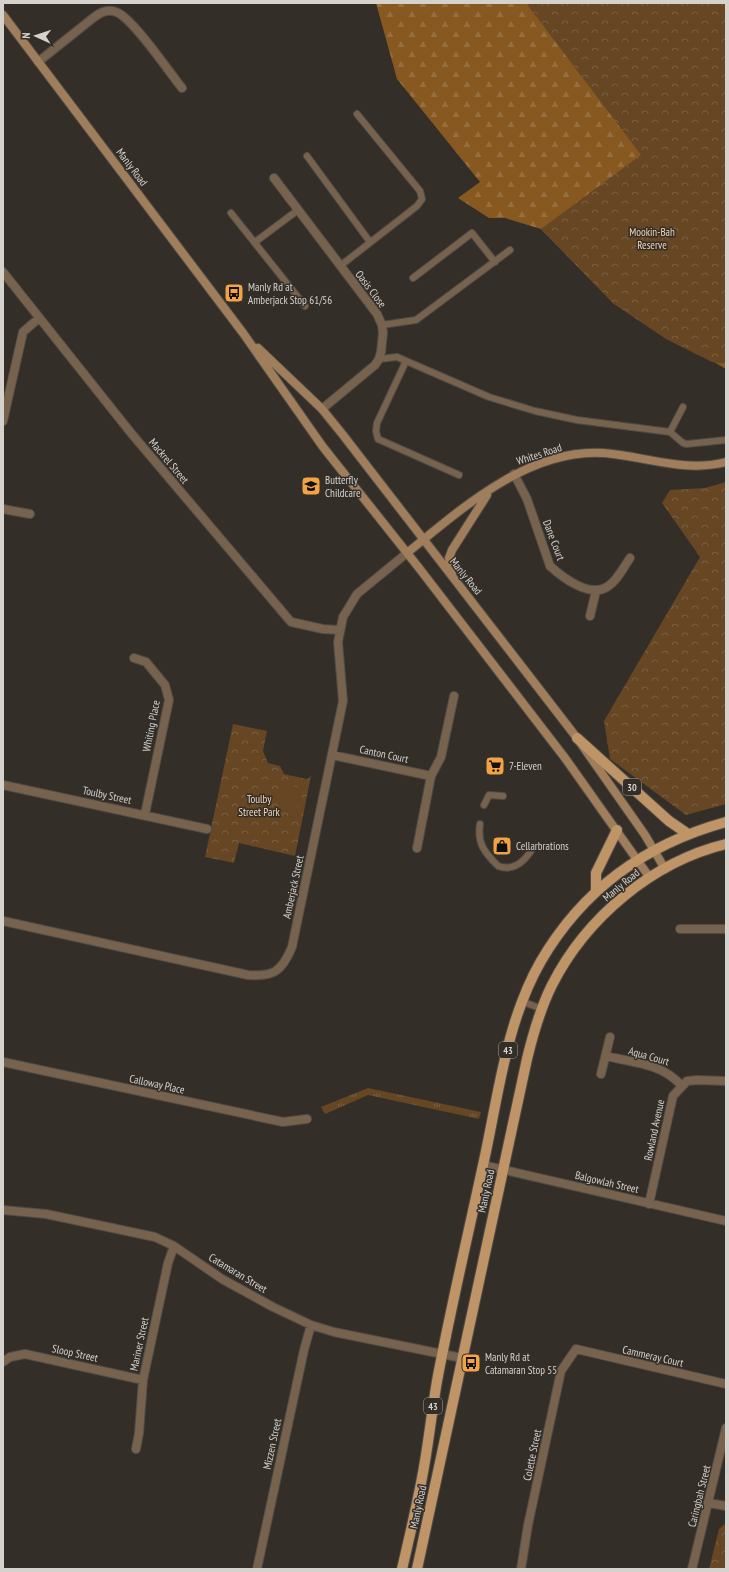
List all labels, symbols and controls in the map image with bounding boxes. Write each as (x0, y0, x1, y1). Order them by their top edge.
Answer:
north arrow (16, 16, 56, 56)
text: N (19, 32, 33, 39)
street label: Manly Road (113, 145, 151, 189)
park label: Mookin-Bah Reserve (629, 225, 675, 252)
street label: Oasis Close (352, 268, 390, 311)
place label: Manly Rd at Amberjack Stop 61/56 (248, 280, 332, 307)
bus stop icon: Manly Rd at Amberjack Stop 61/56 (223, 282, 245, 304)
street label: Mackrel Street (146, 436, 192, 486)
street label: Whites Road (515, 440, 564, 468)
place label: Butterfly Childcare (325, 473, 361, 500)
school or university icon: Butterfly Childcare (300, 475, 322, 497)
street label: Dane Court (540, 518, 568, 562)
street label: Manly Road (447, 555, 485, 598)
street label: Whiting Place (139, 699, 163, 753)
street label: Canton Court (358, 742, 410, 766)
supermarket icon: 7-Eleven (484, 755, 506, 777)
place label: 7-Eleven (509, 759, 542, 773)
road number: 30 (623, 779, 641, 795)
street label: Toulby Street (81, 783, 133, 807)
park label: Toulby Street Park (238, 792, 280, 819)
shop icon: Cellarbrations (491, 835, 513, 857)
place label: Cellarbrations (516, 839, 569, 853)
street label: Amberjack Street (279, 854, 307, 920)
street label: Manly Road (600, 865, 642, 904)
road number: 43 (499, 1042, 517, 1058)
street label: Aqua Court (627, 1043, 671, 1069)
street label: Calloway Place (128, 1071, 186, 1097)
street label: Rowland Avenue (641, 1098, 667, 1162)
street label: Manly Road (475, 1168, 497, 1214)
street label: Balgowlah Street (574, 1168, 640, 1196)
street label: Catamaran Street (206, 1250, 270, 1296)
street label: Mariner Street (127, 1316, 151, 1372)
street label: Sloop Street (51, 1341, 99, 1365)
street label: Cammeray Court (621, 1342, 685, 1370)
place label: Manly Rd at Catamaran Stop 55 (485, 1350, 557, 1377)
bus stop icon: Manly Rd at Catamaran Stop 55 (460, 1352, 482, 1374)
road number: 43 (424, 1398, 442, 1414)
street label: Mizzen Street (260, 1417, 284, 1471)
street label: Colette Street (520, 1428, 544, 1482)
street label: Caringbah Street (685, 1464, 713, 1528)
street label: Manly Road (407, 1484, 429, 1530)

